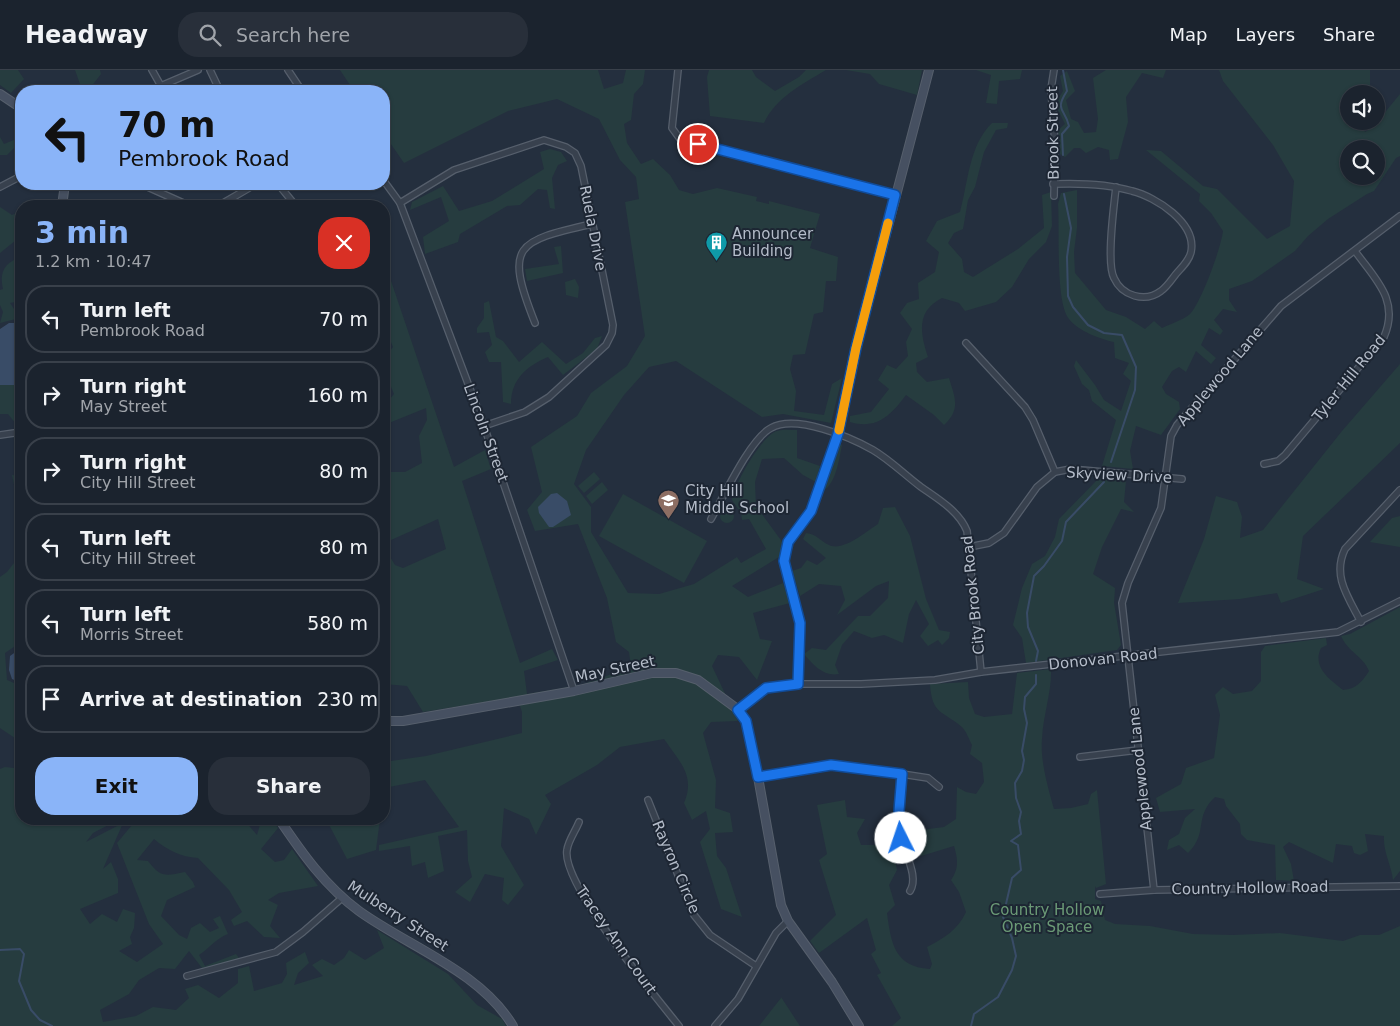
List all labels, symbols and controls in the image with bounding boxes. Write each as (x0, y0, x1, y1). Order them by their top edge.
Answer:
search box (178, 12, 528, 57)
text: Headway (25, 21, 148, 49)
icon: search (196, 21, 224, 49)
text: Search here (236, 24, 350, 46)
text: Map (1169, 24, 1207, 45)
text: Layers (1235, 24, 1295, 45)
text: Share (1323, 24, 1375, 45)
map controls (1340, 85, 1385, 185)
button: sound (1340, 85, 1385, 130)
street label: Brook Street (1043, 86, 1063, 180)
icon: left (35, 105, 100, 170)
text: 70 m (118, 105, 215, 145)
pin (677, 123, 719, 165)
icon: arrive (684, 130, 712, 158)
button: search (1340, 140, 1385, 185)
text: Pembrook Road (118, 146, 290, 171)
street label: Ruela Drive (576, 184, 610, 272)
text: 3 min (35, 215, 129, 250)
button: close (318, 217, 370, 269)
place label: Announcer Building (732, 225, 814, 260)
building icon: Announcer Building (704, 231, 728, 262)
text: 1.2 km · 10:47 (35, 252, 152, 271)
text: Turn left (80, 299, 171, 321)
icon: left (37, 305, 65, 333)
text: 70 m (319, 308, 368, 330)
text: Pembrook Road (80, 321, 205, 340)
street label: Applewood Lane (1173, 323, 1267, 429)
street label: Tyler Hill Road (1308, 331, 1389, 426)
text: Turn right (80, 375, 186, 397)
icon: right (37, 381, 65, 409)
street label: Lincoln Street (460, 381, 512, 485)
text: 160 m (307, 384, 368, 406)
text: May Street (80, 397, 167, 416)
text: Turn right (80, 451, 186, 473)
icon: right (37, 457, 65, 485)
text: 80 m (319, 460, 368, 482)
street label: Skyview Drive (1066, 463, 1172, 487)
text: City Hill Street (80, 473, 196, 492)
place label: City Hill Middle School (685, 482, 789, 517)
school or university icon: City Hill Middle School (657, 488, 681, 519)
text: Turn left (80, 527, 171, 549)
icon: left (37, 533, 65, 561)
street label: City Brook Road (958, 535, 988, 655)
text: 80 m (319, 536, 368, 558)
text: City Hill Street (80, 549, 196, 568)
text: Turn left (80, 603, 171, 625)
icon: left (37, 609, 65, 637)
text: 580 m (307, 612, 368, 634)
text: Morris Street (80, 625, 183, 644)
street label: Donovan Road (1048, 644, 1158, 674)
street label: May Street (573, 652, 657, 686)
icon: arrive (37, 685, 65, 713)
text: Arrive at destination (80, 688, 302, 710)
text: 230 m (317, 688, 378, 710)
street label: Applewood Lane (1125, 706, 1155, 832)
button: Exit (35, 757, 198, 815)
button: Share (208, 757, 370, 815)
position arrow (874, 811, 926, 863)
street label: Rayron Circle (648, 818, 704, 916)
street label: Mulberry Street (344, 877, 452, 955)
street label: Country Hollow Road (1171, 878, 1329, 898)
street label: Tracey Ann Court (571, 881, 660, 998)
park label: Country Hollow Open Space (990, 901, 1104, 936)

